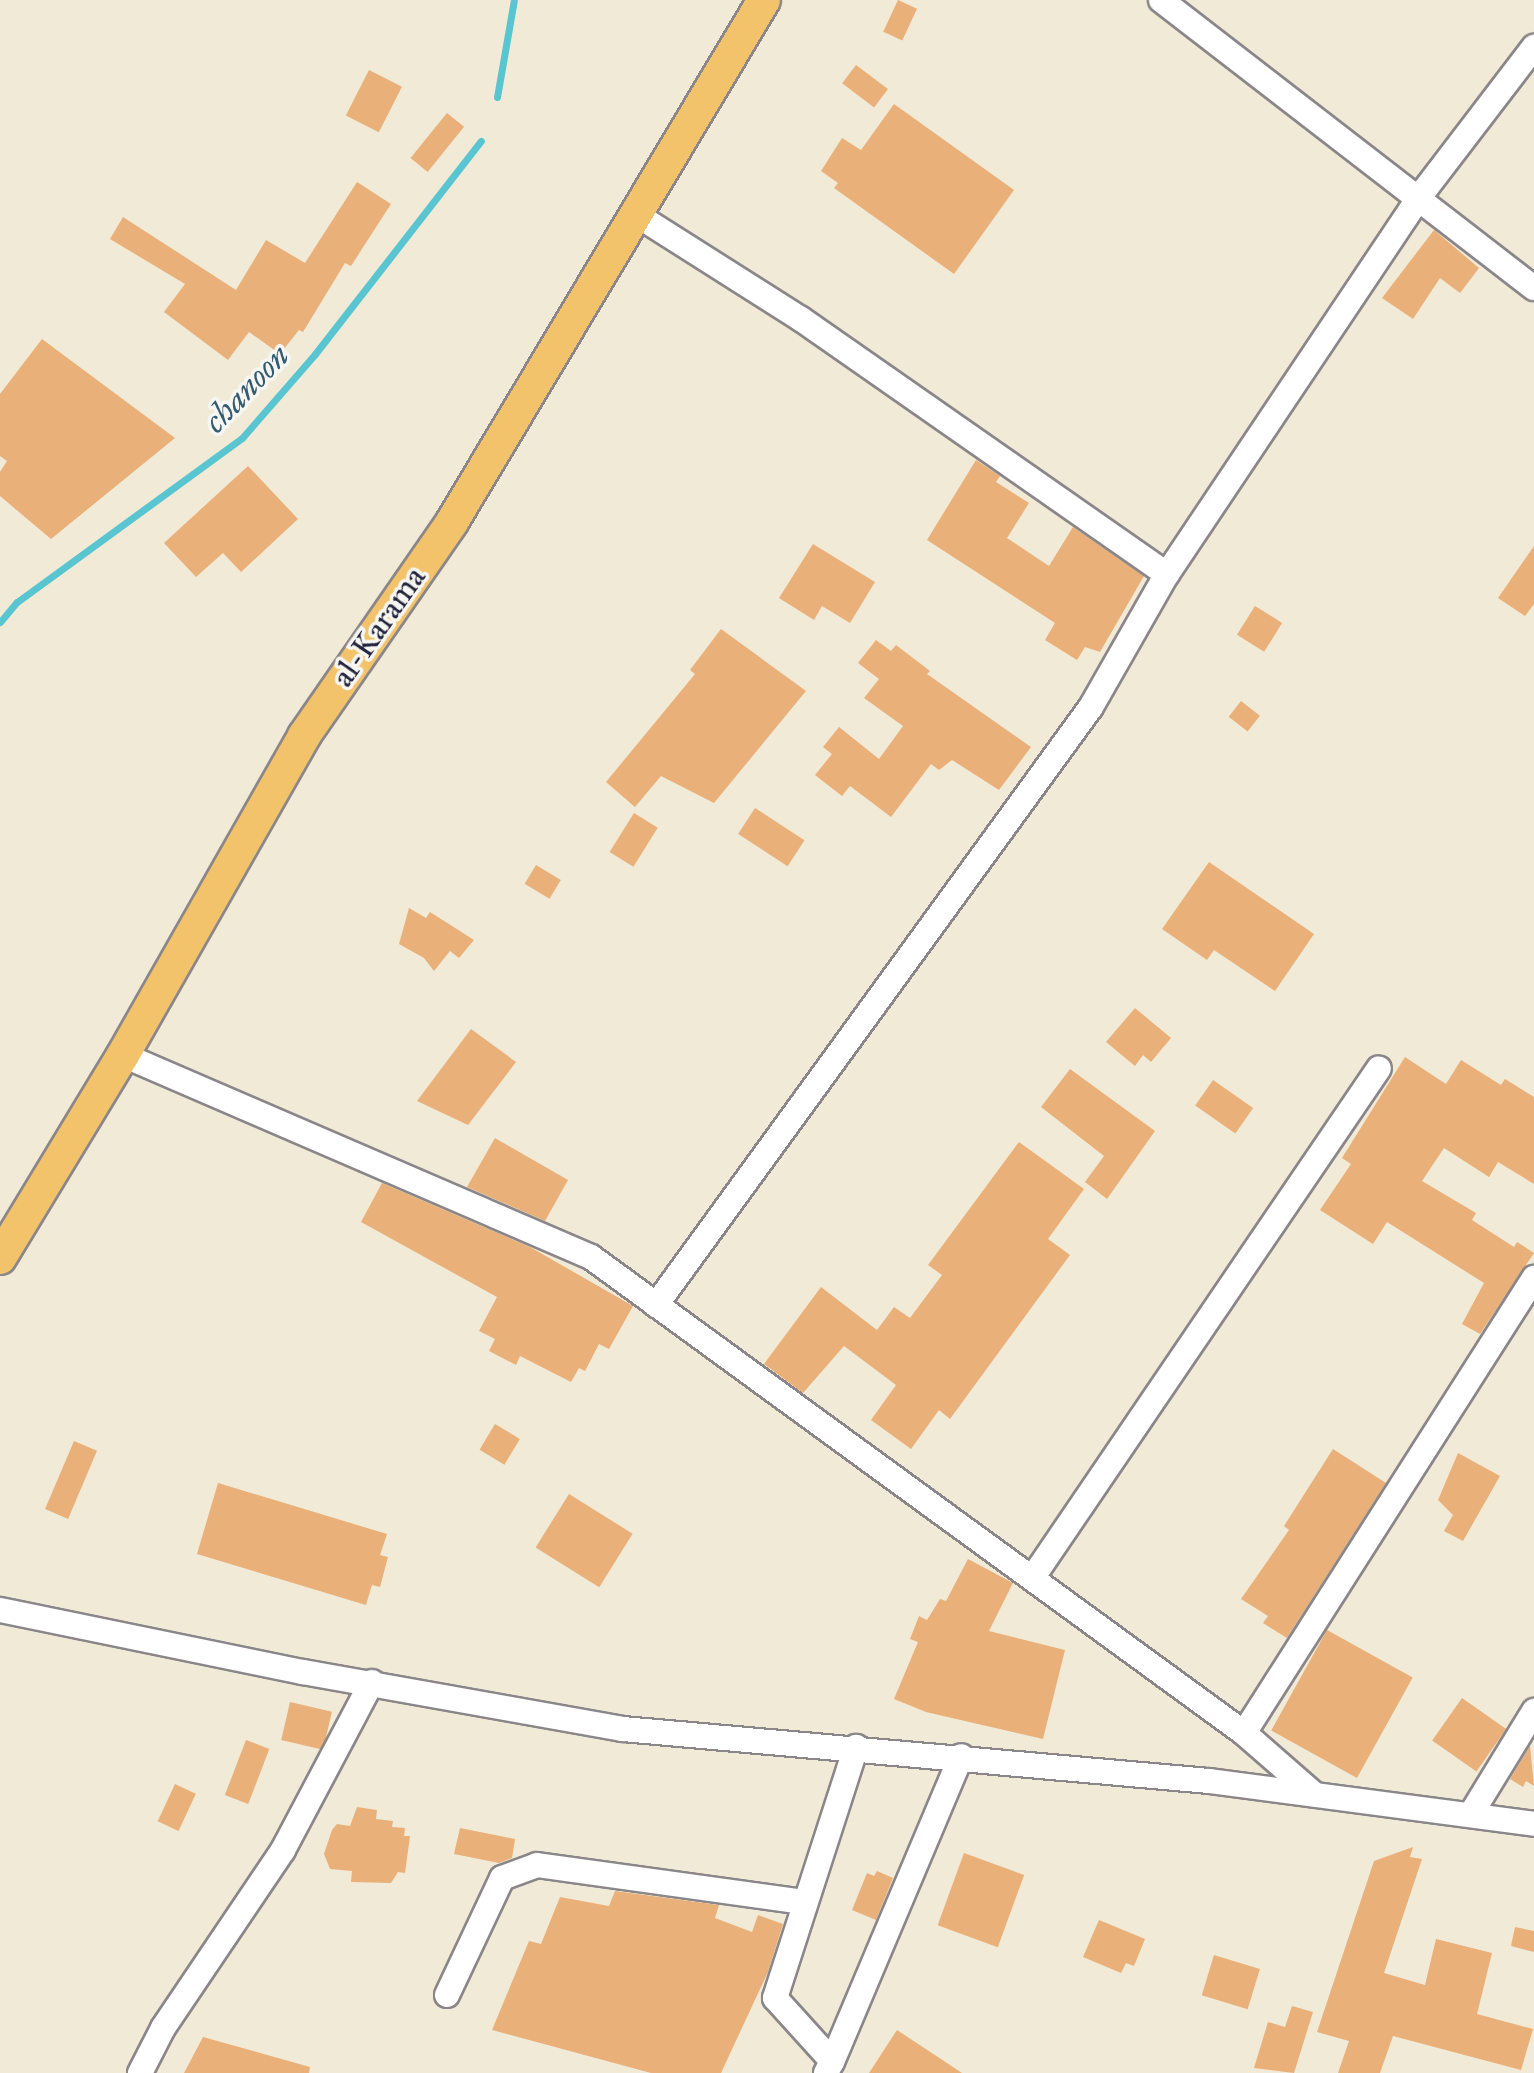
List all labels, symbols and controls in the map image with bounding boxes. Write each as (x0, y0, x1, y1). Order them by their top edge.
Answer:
water label: chanoon (194, 336, 298, 440)
street label: al-Karama (324, 560, 434, 694)

